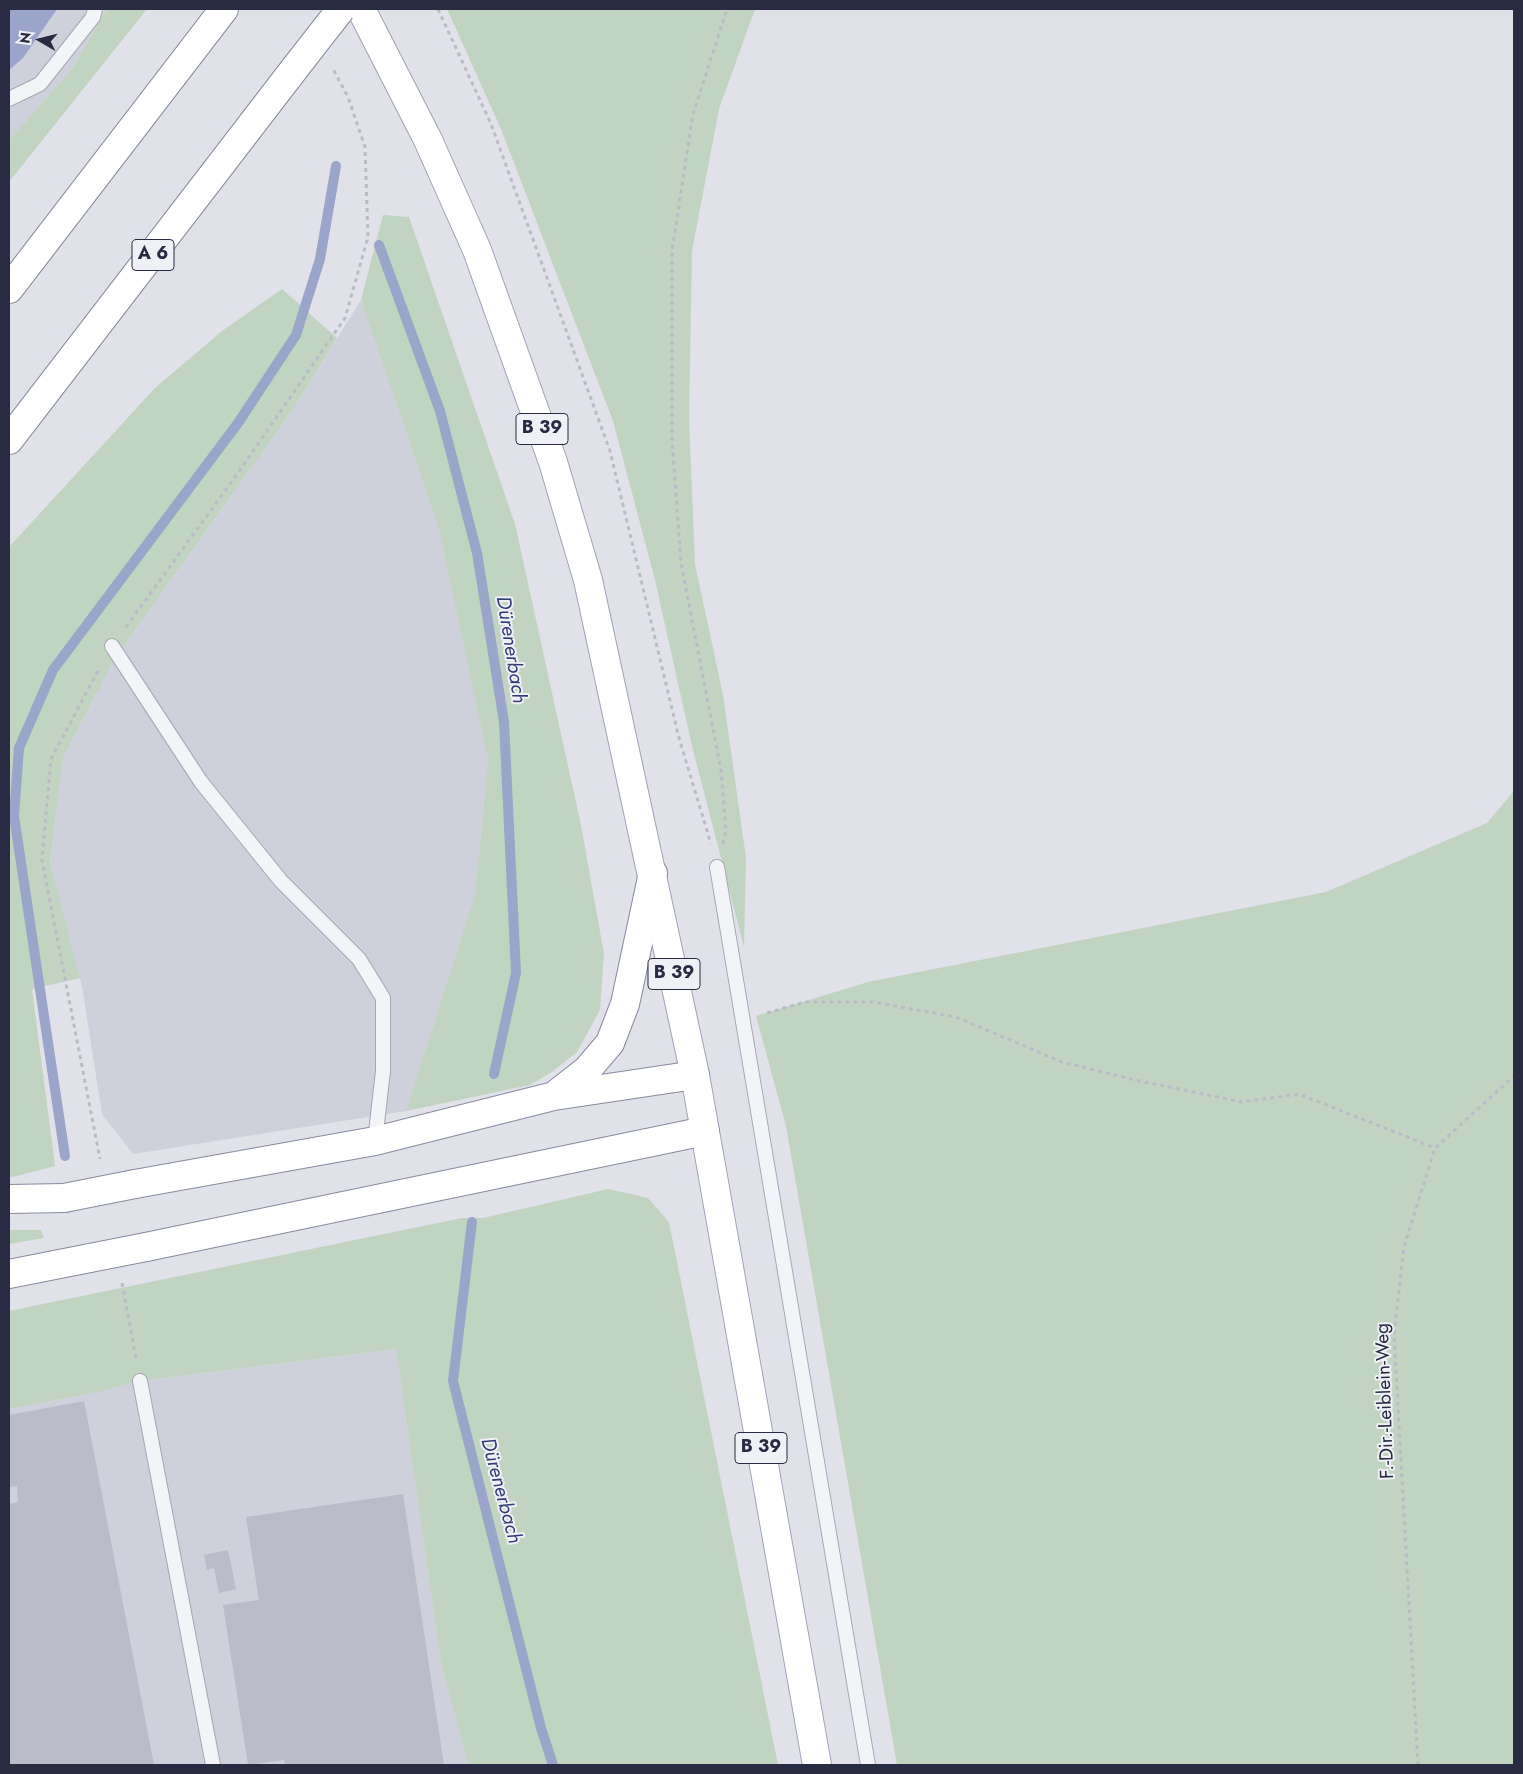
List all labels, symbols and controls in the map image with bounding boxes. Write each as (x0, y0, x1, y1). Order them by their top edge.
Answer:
north arrow (15, 15, 65, 65)
text: N (14, 31, 36, 45)
road number: A 6 (132, 240, 174, 270)
road number: B 39 (516, 414, 568, 444)
water label: Dürenerbach (490, 595, 530, 705)
road number: B 39 (648, 959, 700, 990)
street label: F.-Dir.-Leiblein-Weg (1372, 1323, 1400, 1479)
road number: B 39 (735, 1432, 787, 1464)
water label: Dürenerbach (474, 1436, 526, 1546)

